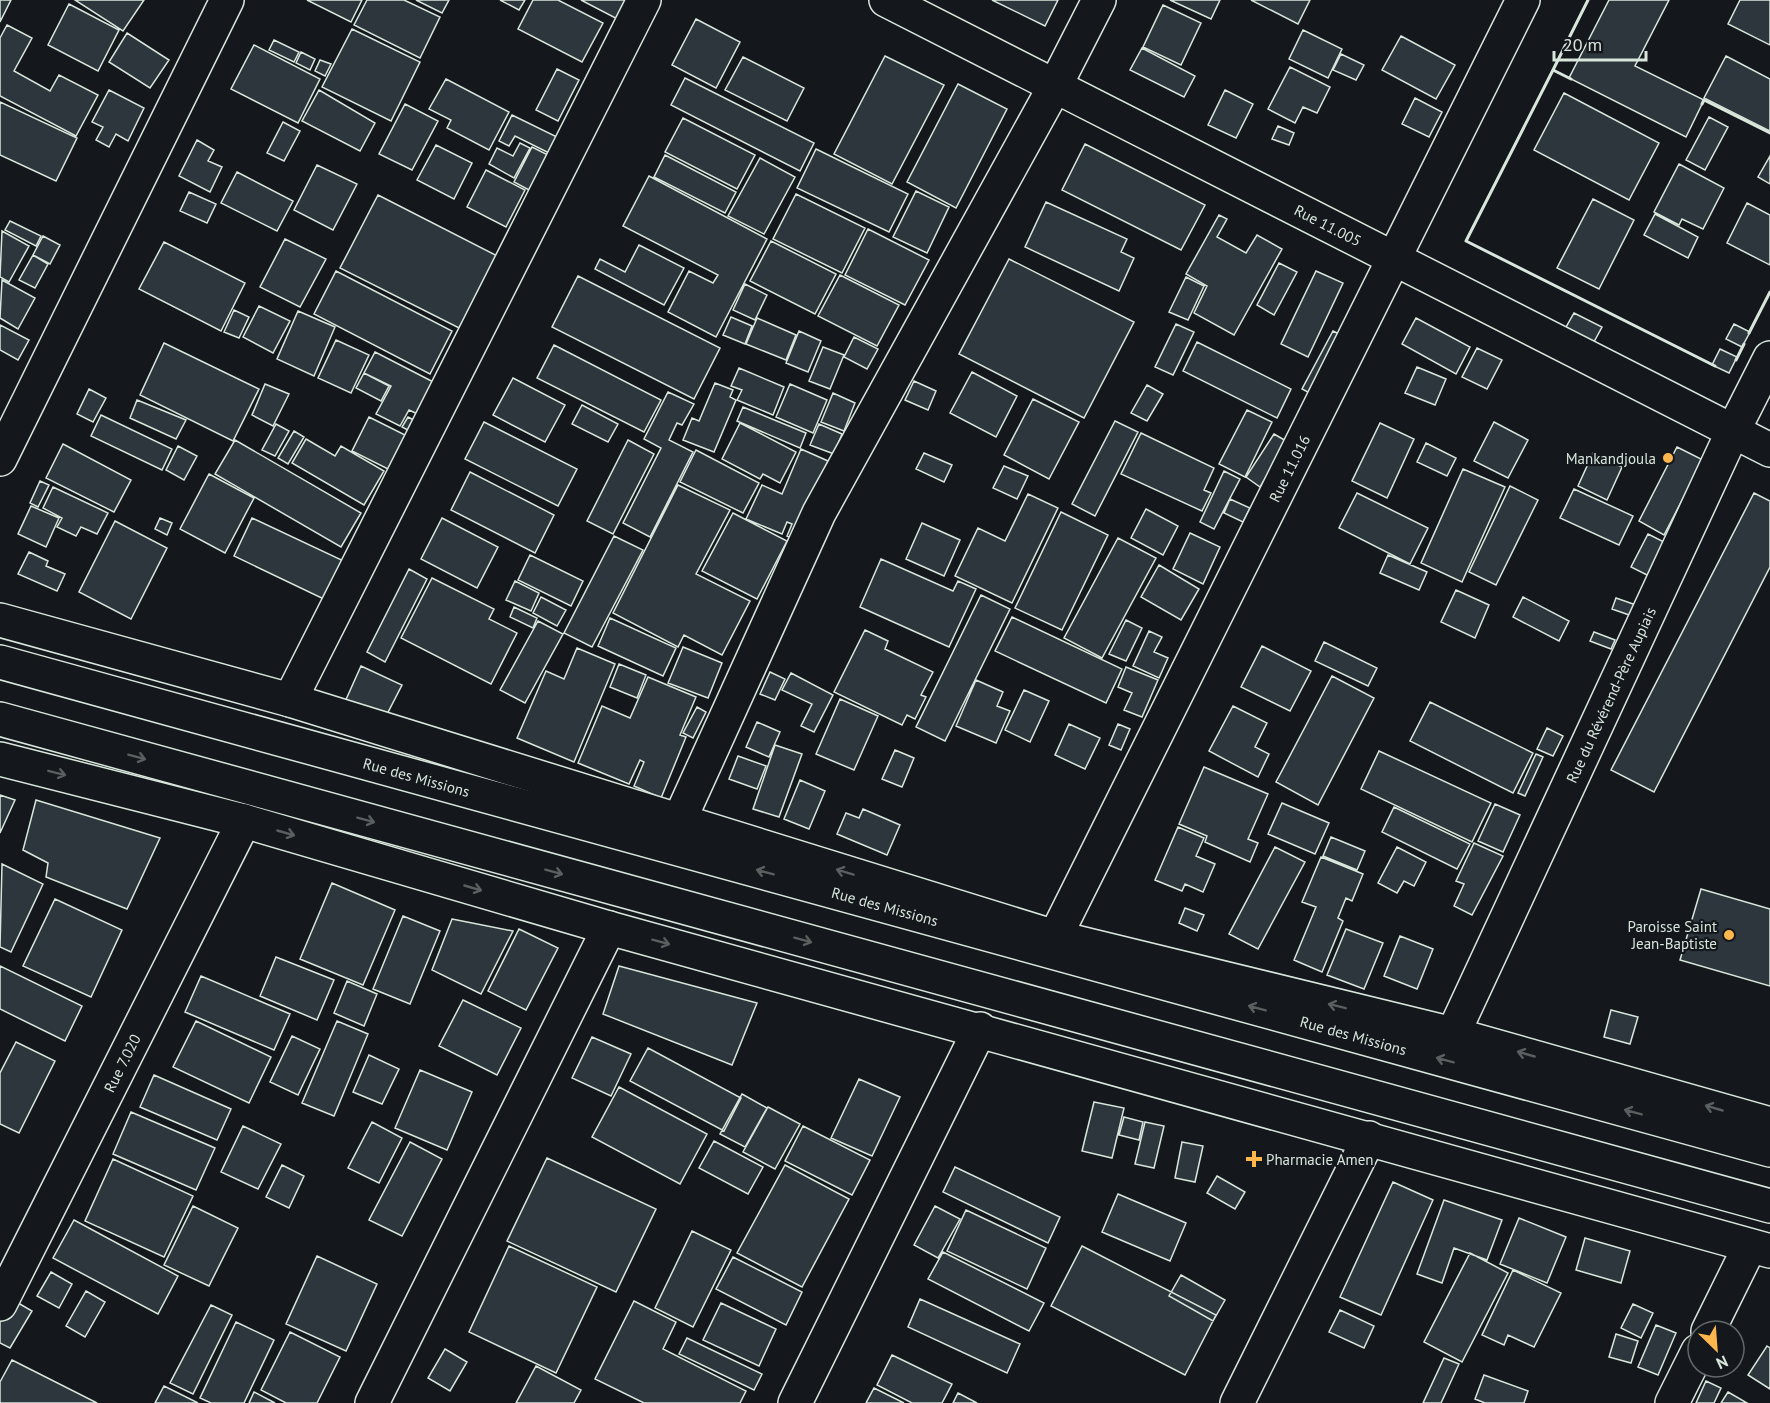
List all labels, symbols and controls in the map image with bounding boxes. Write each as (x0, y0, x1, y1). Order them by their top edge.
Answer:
scale bar (1554, 24, 1646, 62)
text: 20 m (1563, 33, 1602, 56)
street label: Rue 11.005 (1291, 200, 1365, 250)
street label: Rue 11.016 (1264, 431, 1314, 505)
place label: Mankandjoula (1566, 449, 1656, 468)
marker: Mankandjoula (1661, 451, 1675, 465)
street label: Rue du Révérend-Père Aupiais (1561, 604, 1660, 786)
one-way arrow (128, 752, 147, 763)
street label: Rue des Missions (361, 753, 472, 801)
one-way arrow (47, 768, 66, 780)
one-way arrow (356, 815, 375, 826)
one-way arrow (276, 828, 295, 840)
one-way arrow (544, 866, 563, 878)
one-way arrow (756, 866, 775, 878)
one-way arrow (836, 866, 855, 877)
street label: Rue des Missions (830, 882, 940, 930)
one-way arrow (463, 883, 482, 894)
place label: Paroisse Saint Jean-Baptiste (1628, 917, 1717, 953)
marker: Paroisse Saint Jean-Baptiste (1722, 928, 1736, 942)
one-way arrow (793, 935, 812, 946)
one-way arrow (651, 937, 670, 948)
one-way arrow (1328, 999, 1347, 1011)
one-way arrow (1248, 1002, 1267, 1014)
street label: Rue des Missions (1298, 1011, 1409, 1059)
street label: Rue 7.020 (99, 1031, 144, 1095)
one-way arrow (1517, 1048, 1536, 1060)
one-way arrow (1436, 1054, 1455, 1065)
one-way arrow (1705, 1101, 1724, 1113)
one-way arrow (1624, 1106, 1643, 1117)
place label: Pharmacie Amen (1266, 1150, 1373, 1169)
marker: Pharmacie Amen (1247, 1152, 1261, 1166)
north arrow (1686, 1319, 1746, 1379)
text: N (1713, 1351, 1731, 1374)

